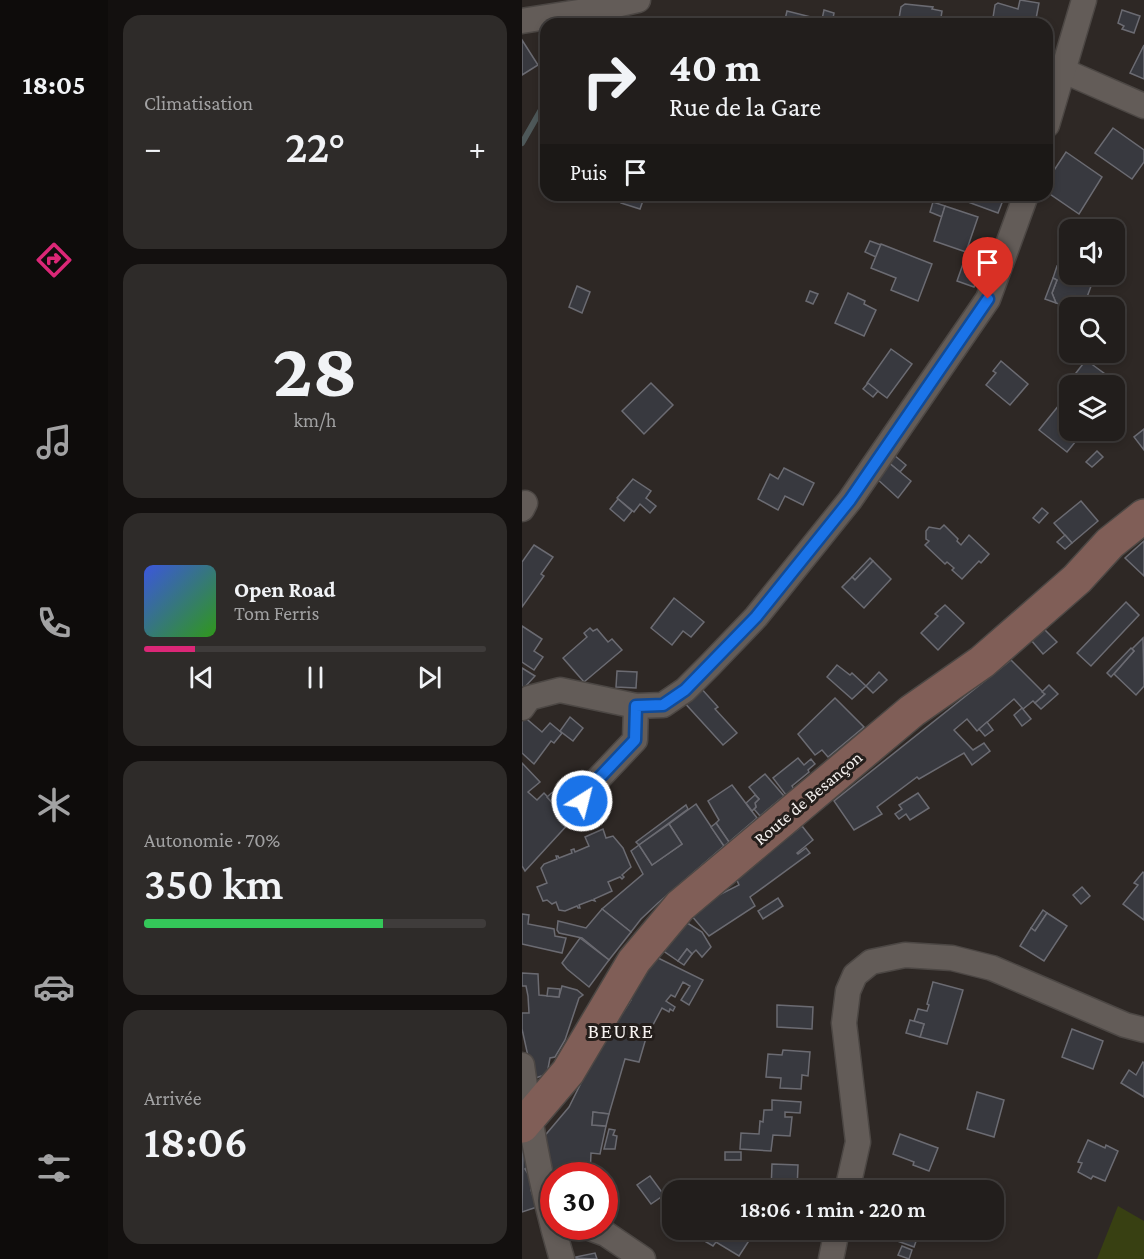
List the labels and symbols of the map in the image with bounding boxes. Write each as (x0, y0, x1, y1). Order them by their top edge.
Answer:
pin (962, 237, 1013, 299)
street label: Route de Besançon (750, 747, 866, 849)
position arrow (550, 769, 614, 833)
district label: BEURE (588, 1019, 654, 1043)
speed limit sign: 30 (540, 1162, 618, 1240)

